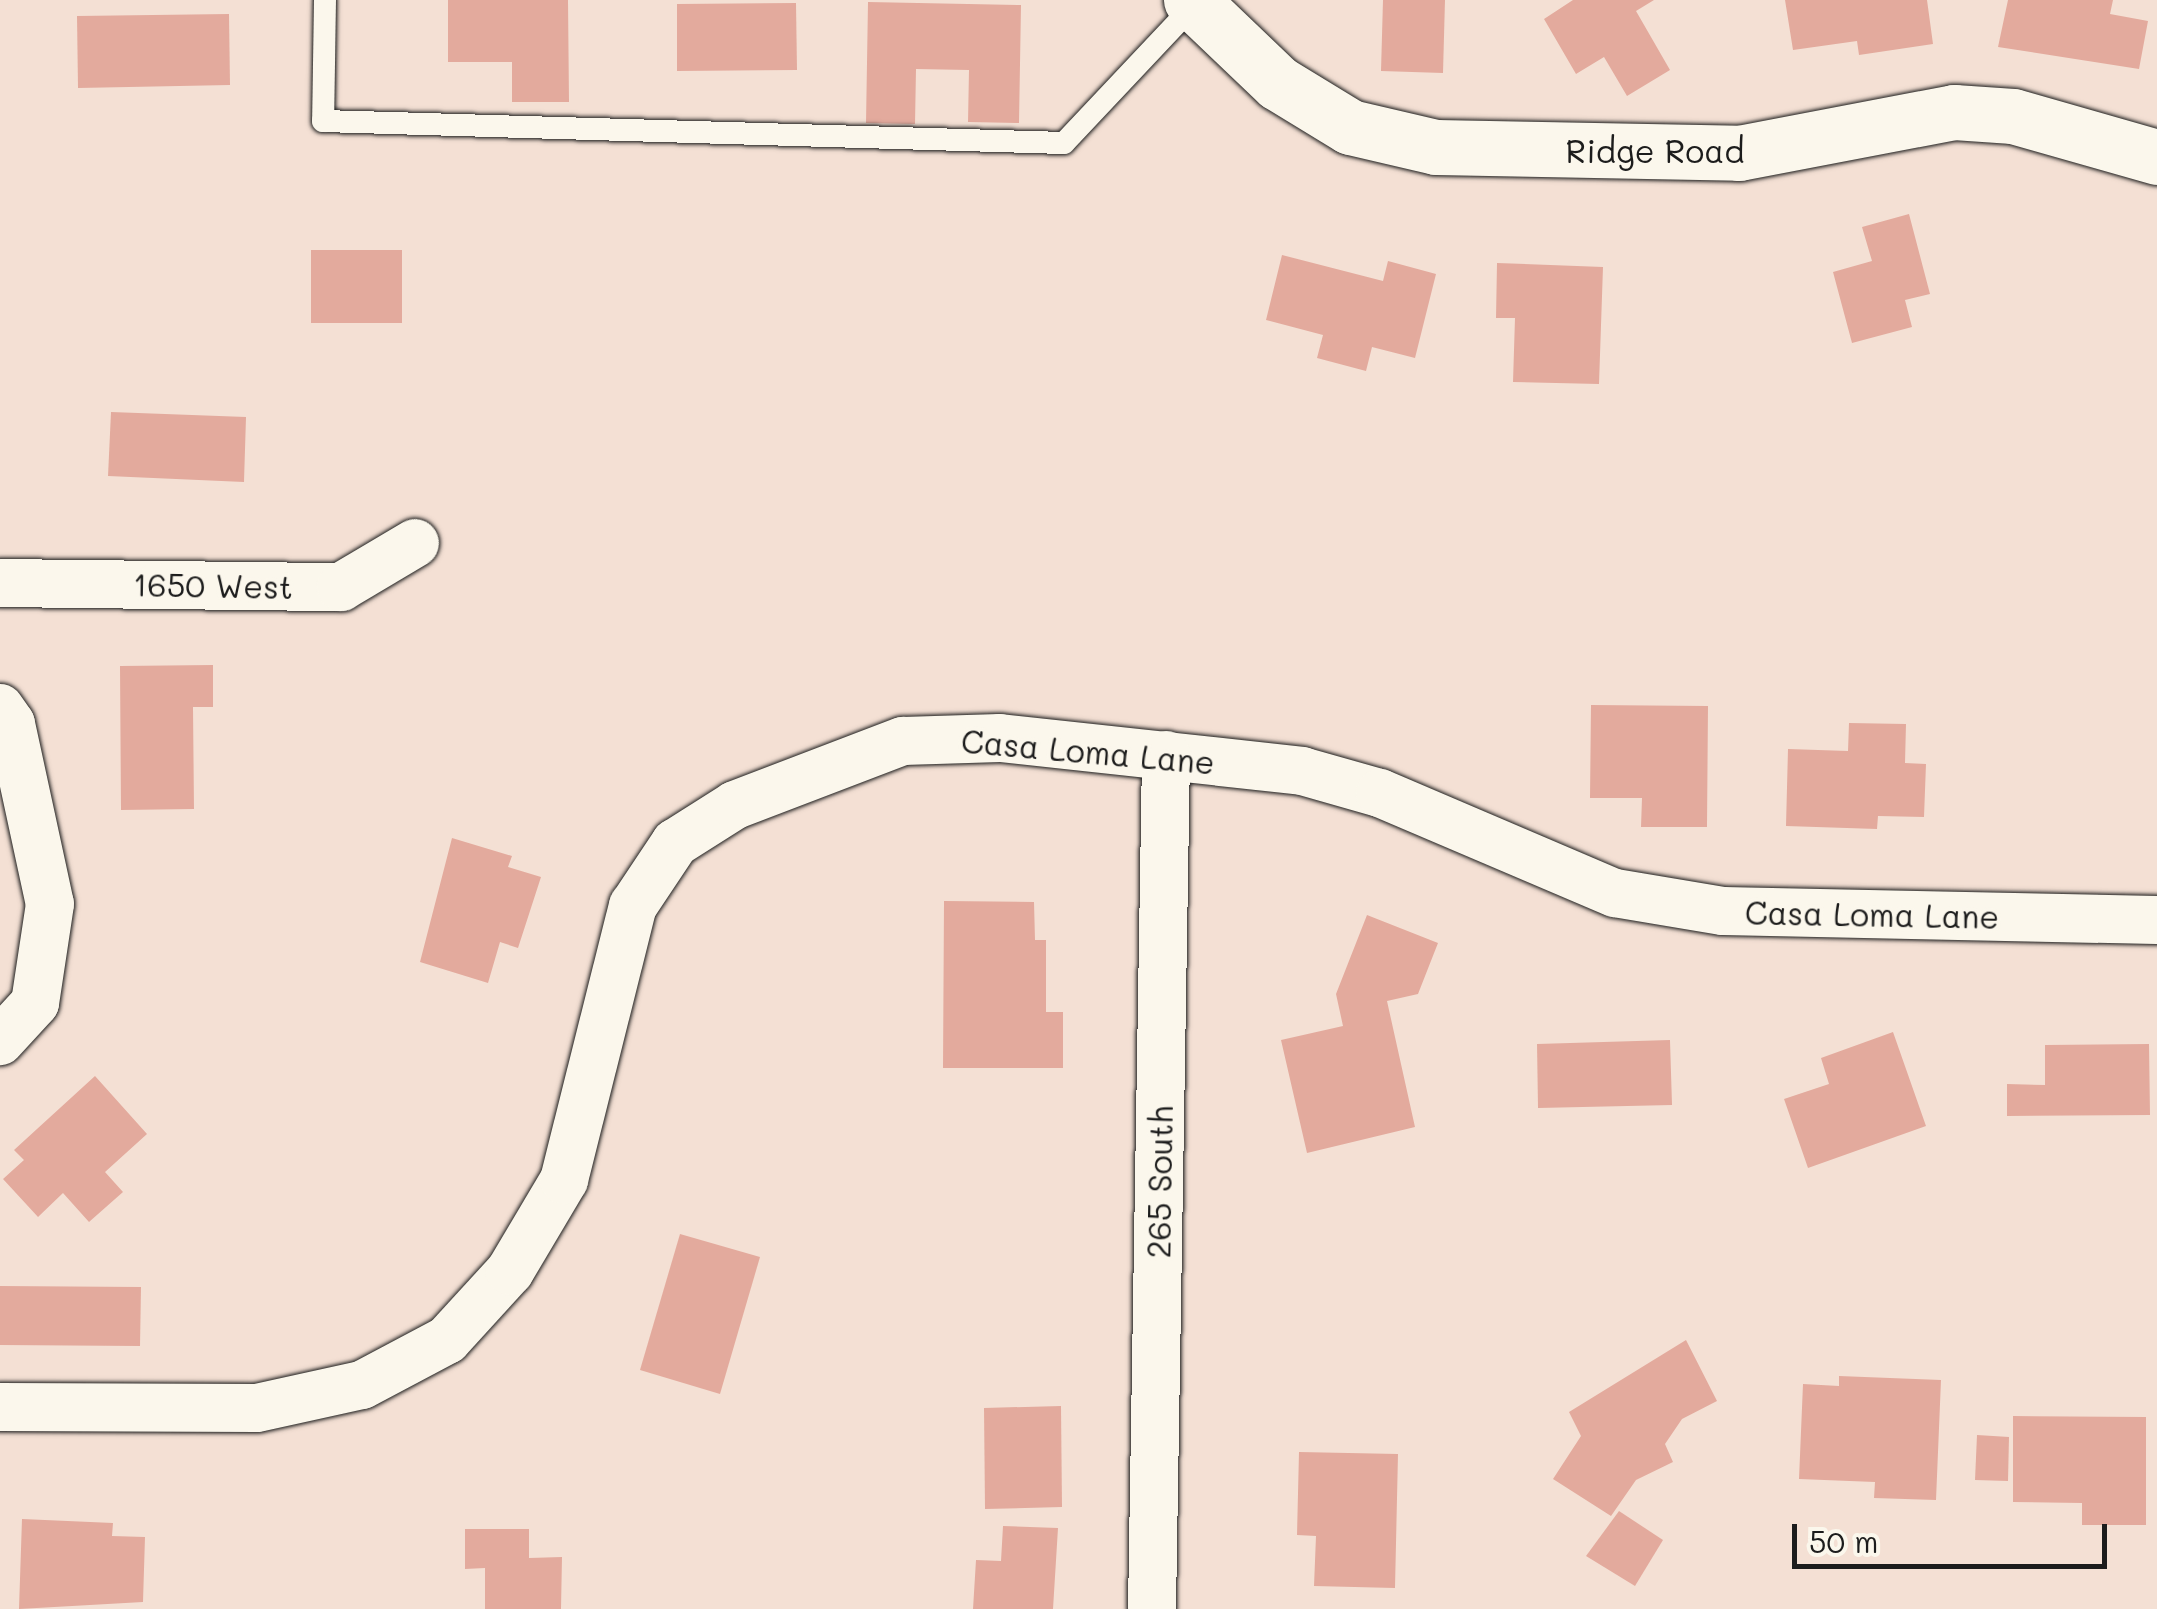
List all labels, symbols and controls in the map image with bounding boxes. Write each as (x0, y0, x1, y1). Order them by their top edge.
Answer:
street label: Ridge Road (1566, 131, 1744, 169)
street label: 1650 West (133, 564, 293, 606)
street label: Casa Loma Lane (960, 721, 1216, 781)
street label: Casa Loma Lane (1745, 893, 1999, 935)
street label: 265 South (1138, 1105, 1180, 1259)
scale bar (1797, 1504, 2112, 1566)
text: 50 m (1809, 1521, 1879, 1561)

